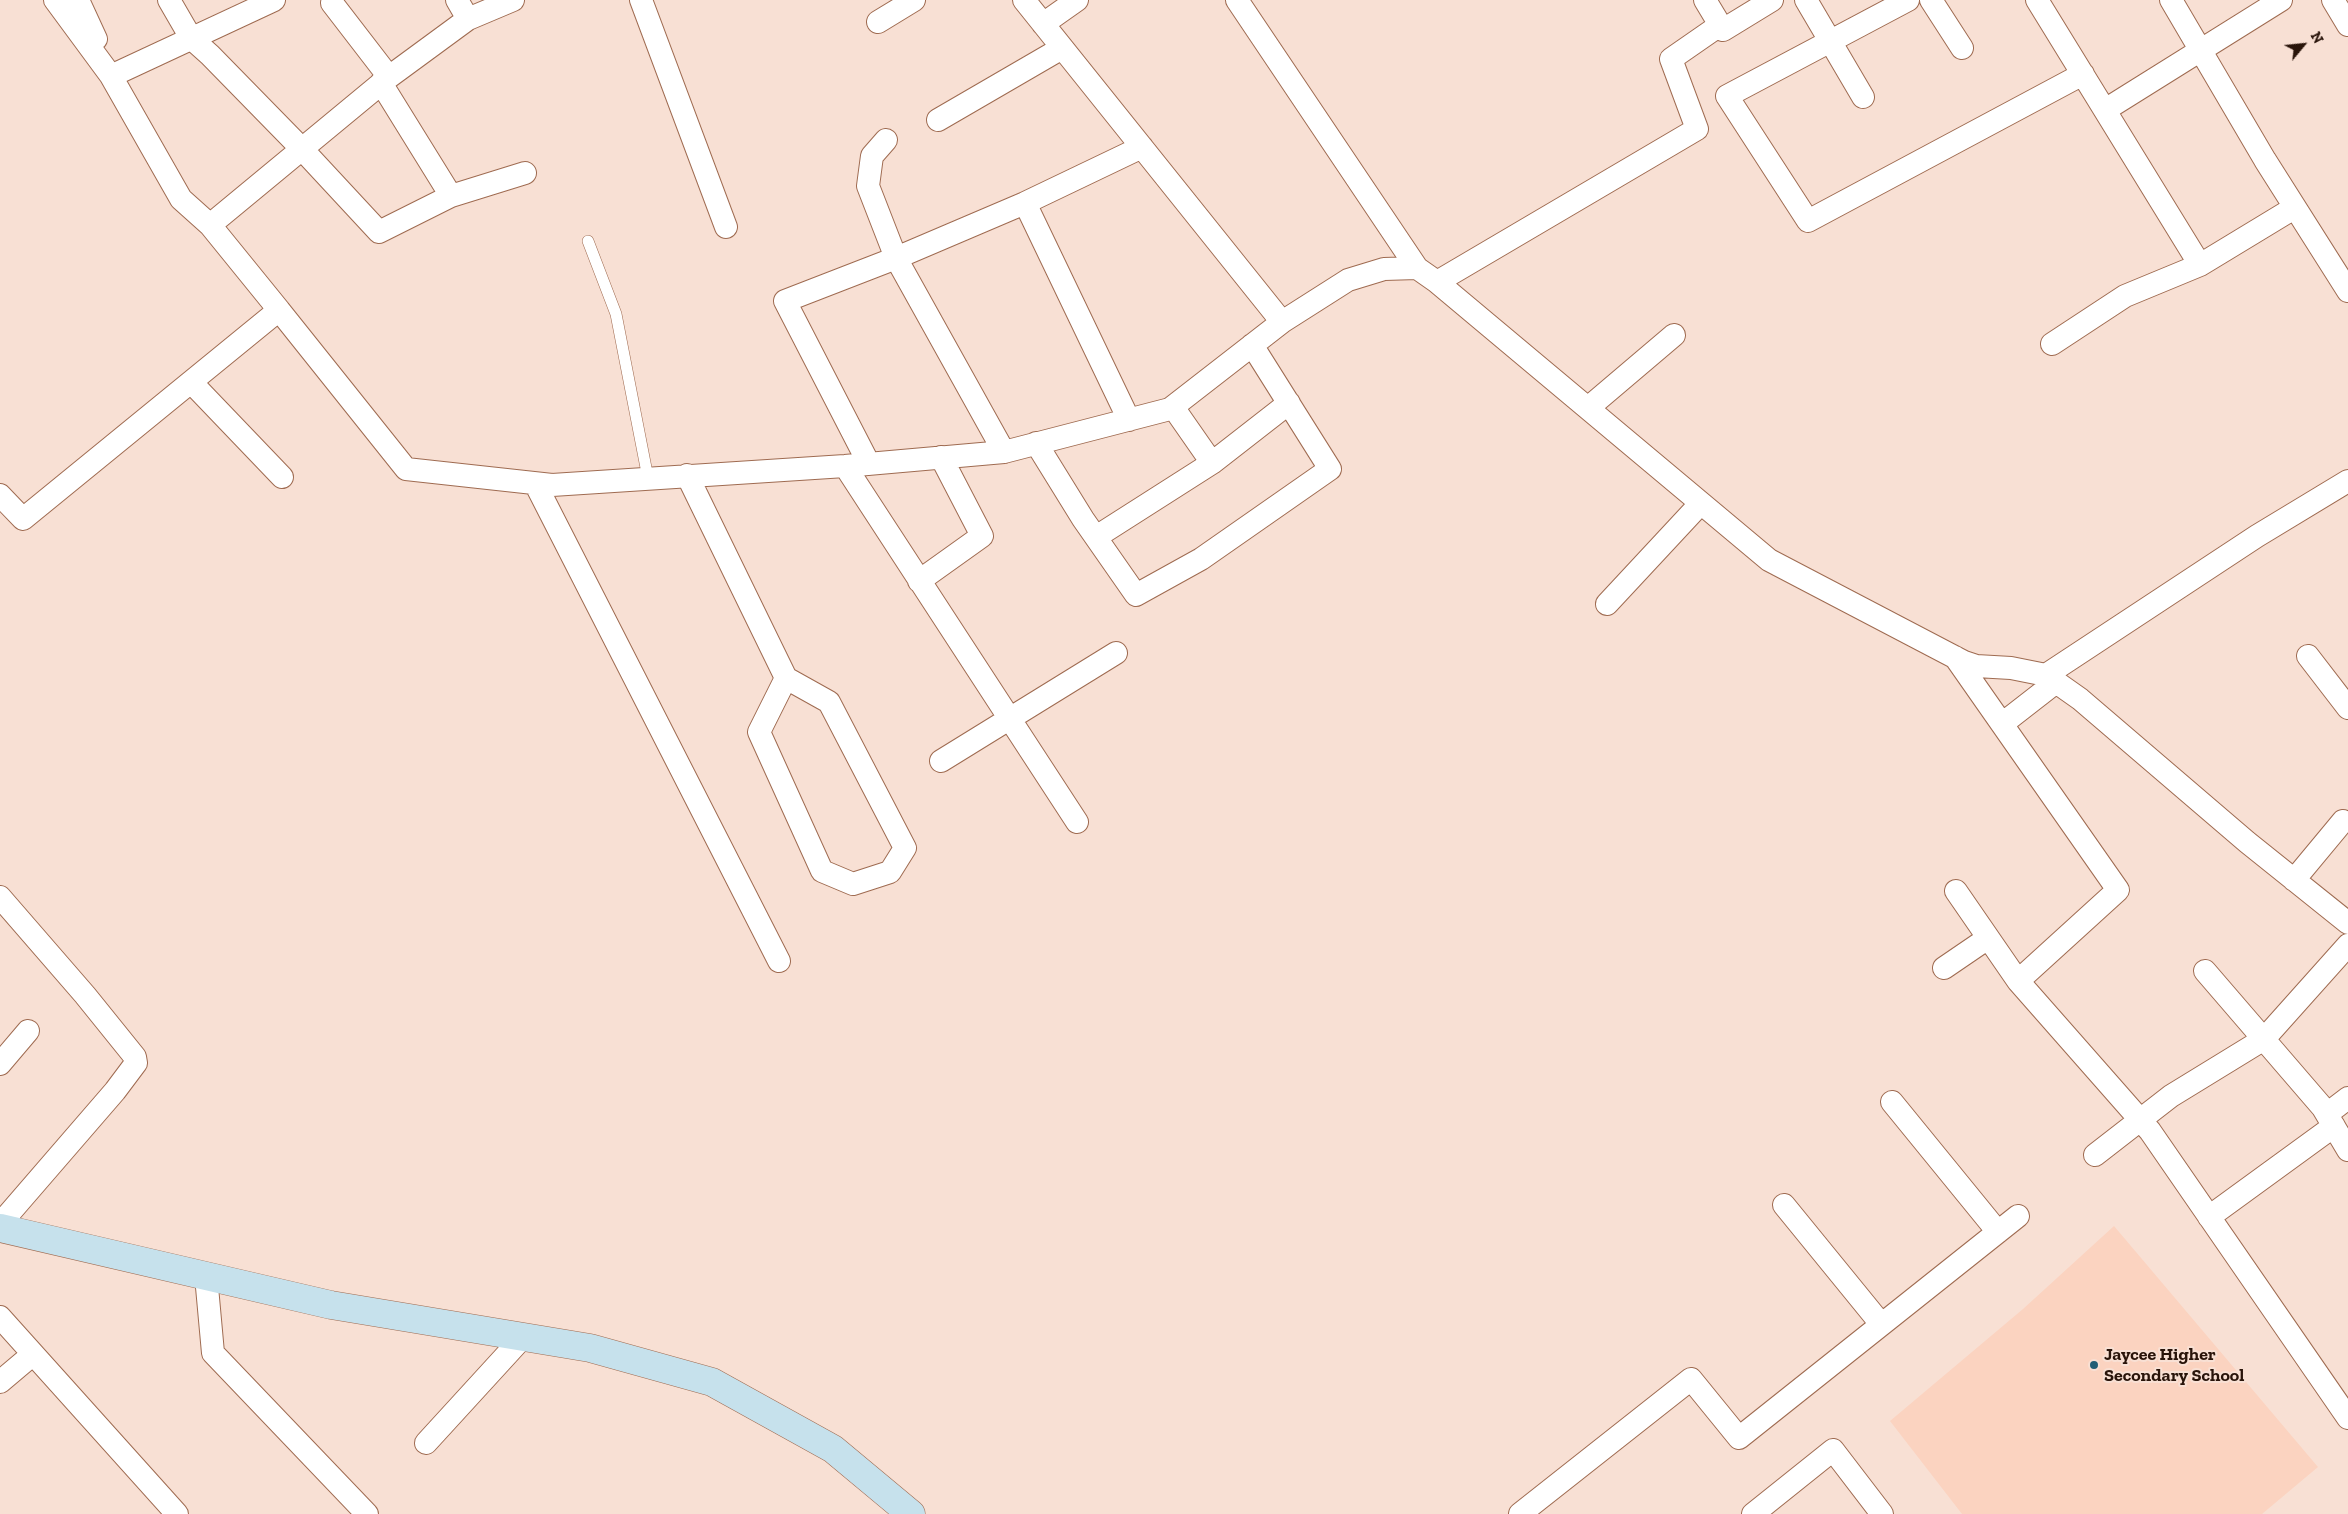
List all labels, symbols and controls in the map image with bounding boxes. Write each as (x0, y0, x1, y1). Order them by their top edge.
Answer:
north arrow (2278, 20, 2328, 70)
text: N (2307, 29, 2327, 46)
place label: Jaycee Higher Secondary School (2104, 1344, 2244, 1386)
marker: Jaycee Higher Secondary School (2088, 1359, 2100, 1371)

